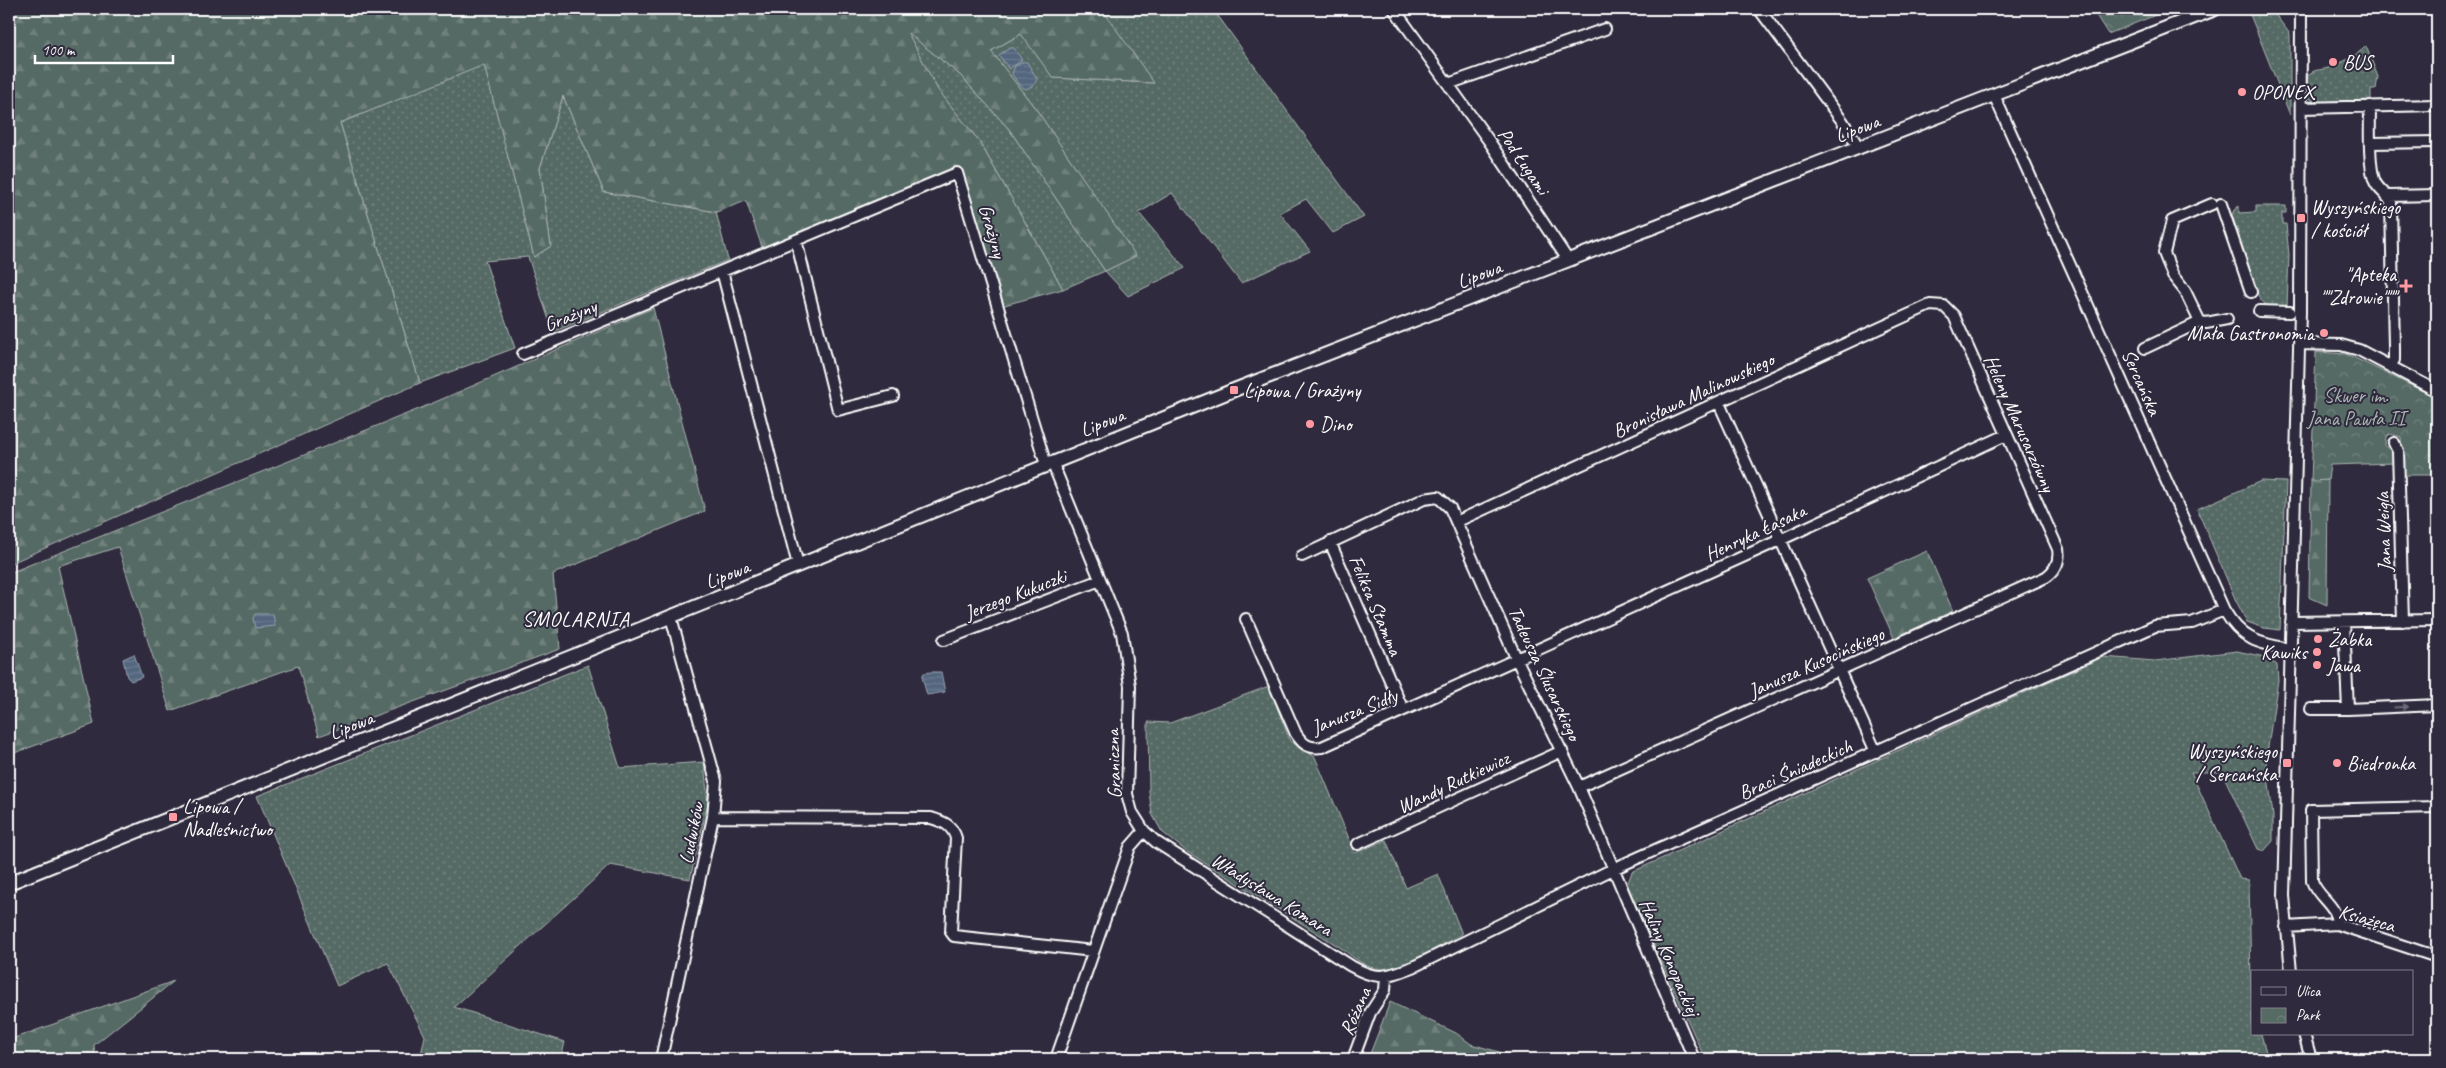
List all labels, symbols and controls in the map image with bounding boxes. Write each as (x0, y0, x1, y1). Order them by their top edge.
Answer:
scale bar (35, 32, 172, 64)
text: 100 m (42, 41, 76, 60)
place label: BUS (2343, 50, 2375, 75)
marker: BUS (2327, 56, 2339, 68)
place label: OPONEX (2252, 80, 2317, 105)
marker: OPONEX (2236, 86, 2248, 98)
street label: Lipowa (1831, 108, 1885, 148)
street label: Pod Ługami (1492, 123, 1556, 201)
place label: Wyszyńskiego / kościół (2311, 195, 2401, 243)
street label: Grażyny (973, 201, 1013, 263)
marker: Wyszyńskiego / kościół (2295, 212, 2307, 224)
street label: Lipowa (1453, 254, 1507, 294)
place label: "Apteka ""Zdrowie""" (2320, 262, 2400, 310)
marker: "Apteka ""Zdrowie""" (2400, 280, 2412, 292)
street label: Grażyny (540, 293, 602, 337)
place label: Mała Gastronomia (2187, 321, 2316, 346)
marker: Mała Gastronomia (2318, 327, 2330, 339)
street label: Sercańska (2116, 345, 2168, 420)
street label: Bronisława Malinowskiego (1609, 346, 1780, 444)
street label: Heleny Marusarzówny (1978, 351, 2062, 498)
place label: Lipowa / Grażyny (1244, 378, 1363, 403)
park label: Skwer im. Jana Pawła II (2306, 383, 2409, 431)
marker: Lipowa / Grażyny (1228, 384, 1240, 396)
street label: Lipowa (1076, 402, 1130, 443)
place label: Dino (1320, 412, 1354, 437)
marker: Dino (1304, 418, 1316, 430)
street label: Jana Weigla (2370, 490, 2397, 573)
street label: Henryka Łasaka (1701, 497, 1811, 567)
street label: Feliksa Stamma (1343, 551, 1409, 661)
street label: Lipowa (701, 554, 755, 595)
street label: Jerzego Kukuczki (960, 563, 1072, 626)
street label: Tadeusza Ślusarskiego (1502, 602, 1587, 746)
district label: SMOLARNIA (522, 606, 630, 632)
street label: Janusza Kusocińskiego (1744, 621, 1889, 704)
place label: Żabka (2328, 627, 2373, 652)
marker: Żabka (2312, 633, 2324, 645)
place label: Kawiks (2261, 640, 2309, 665)
marker: Kawiks (2311, 646, 2323, 658)
place label: Jawa (2326, 653, 2362, 678)
marker: Jawa (2311, 659, 2323, 671)
street label: Janusza Sidły (1307, 682, 1403, 740)
one-way arrow (2394, 702, 2410, 710)
street label: Lipowa (325, 705, 379, 746)
street label: Graniczna (1100, 727, 1127, 799)
street label: Braci Śniadeckich (1735, 733, 1857, 806)
place label: Wyszyńskiego / Sercańska (2188, 739, 2278, 787)
street label: Wandy Rutkiewicz (1393, 745, 1515, 819)
place label: Biedronka (2347, 751, 2416, 776)
marker: Wyszyńskiego / Sercańska (2281, 757, 2293, 769)
marker: Biedronka (2331, 757, 2343, 769)
place label: Lipowa / Nadleśnictwo (183, 794, 274, 842)
street label: Ludwików (673, 799, 710, 866)
marker: Lipowa / Nadleśnictwo (167, 811, 179, 823)
street label: Władysława Komara (1207, 847, 1338, 943)
street label: Haliny Konopackiej (1634, 895, 1707, 1022)
street label: Książęca (2336, 899, 2399, 938)
legend (2251, 970, 2414, 1036)
street label: Różana (1334, 982, 1378, 1039)
text: Ulica (2296, 982, 2321, 1001)
text: Park (2296, 1006, 2321, 1025)

